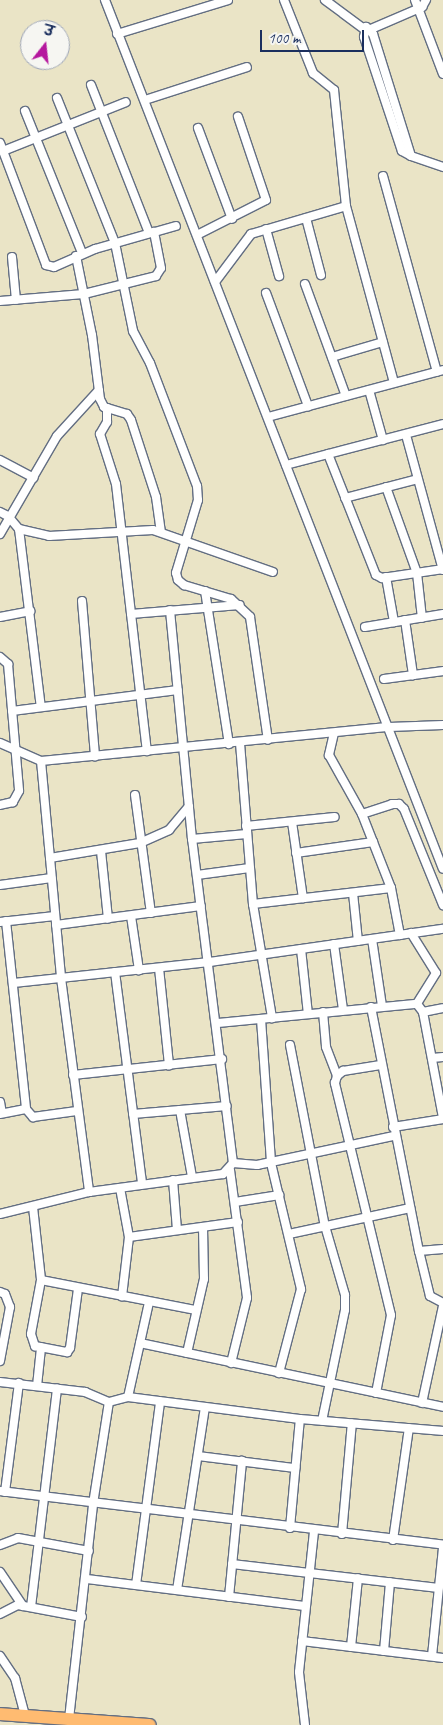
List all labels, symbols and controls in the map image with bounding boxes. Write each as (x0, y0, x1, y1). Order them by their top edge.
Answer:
north arrow (20, 20, 70, 70)
scale bar (263, 20, 367, 52)
text: उ (42, 22, 56, 41)
text: 100 m (268, 29, 300, 48)

